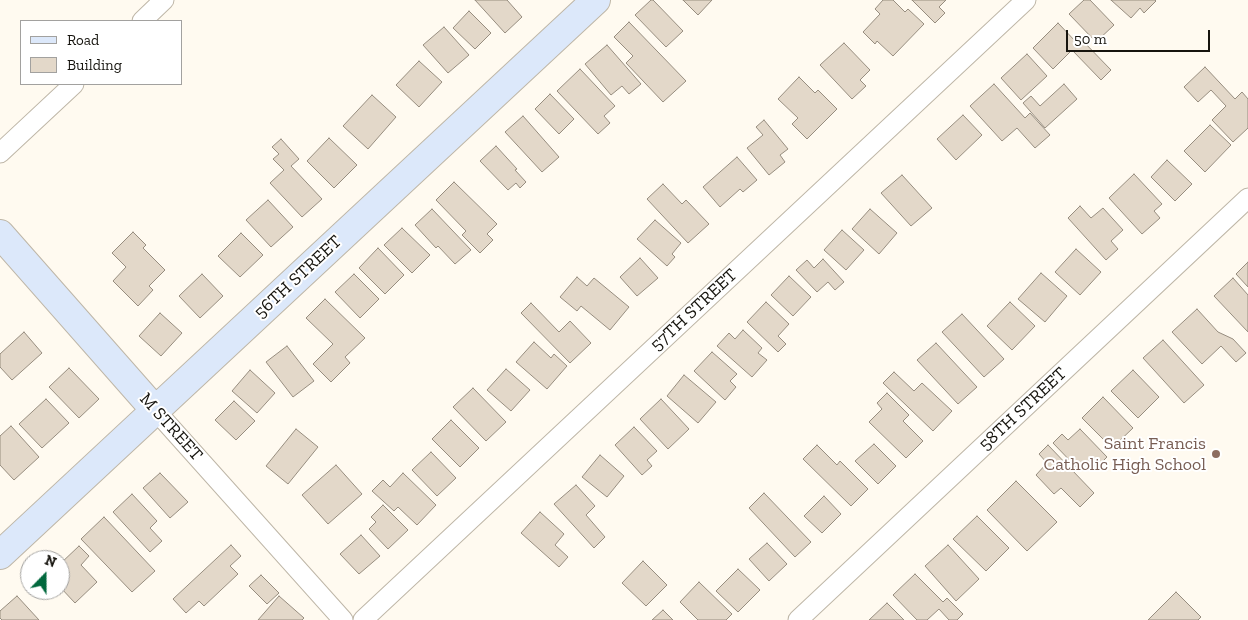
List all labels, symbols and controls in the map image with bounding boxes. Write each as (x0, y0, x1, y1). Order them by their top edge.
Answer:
legend (20, 20, 182, 85)
scale bar (1068, 20, 1212, 52)
text: 50 m (1074, 30, 1107, 48)
text: Road (67, 31, 99, 49)
text: Building (67, 56, 122, 74)
street label: 56TH STREET (250, 231, 346, 323)
street label: 57TH STREET (646, 264, 742, 356)
street label: 58TH STREET (975, 363, 1071, 455)
street label: M STREET (135, 389, 207, 465)
place label: Saint Francis Catholic High School (1044, 433, 1206, 476)
marker: Saint Francis Catholic High School (1210, 448, 1222, 460)
north arrow (20, 550, 70, 600)
text: N (42, 552, 59, 571)

